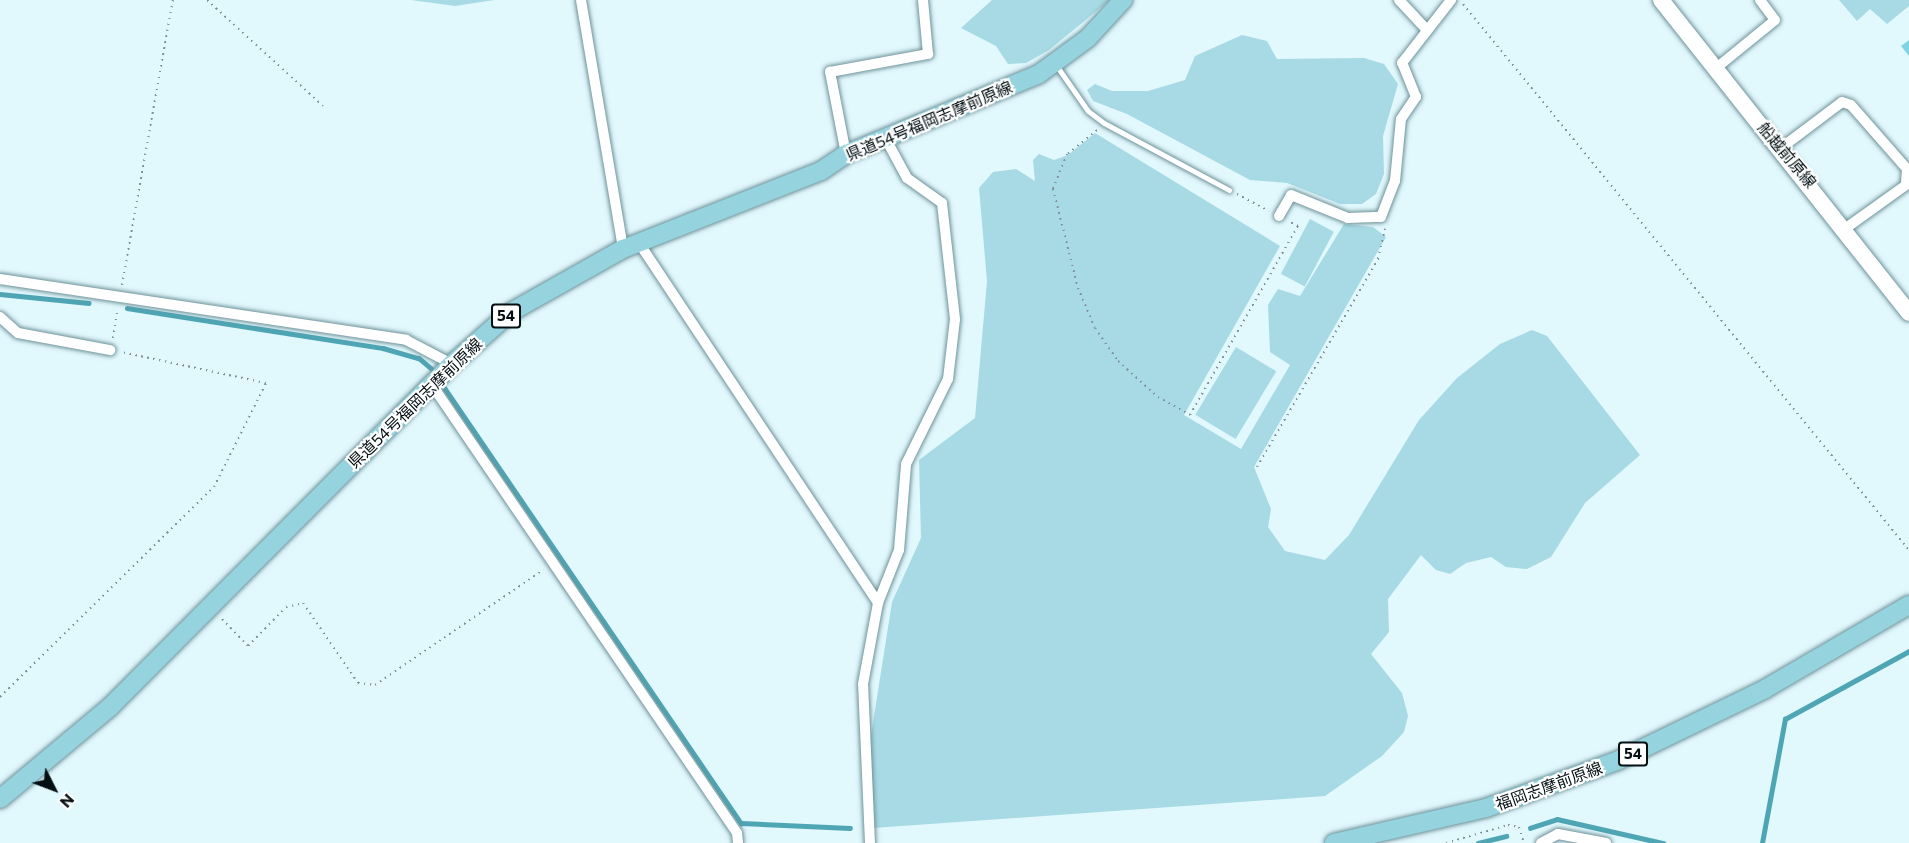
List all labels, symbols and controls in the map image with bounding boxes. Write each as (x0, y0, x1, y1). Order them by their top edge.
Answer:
street label: 県道54号福岡志摩前原線 (843, 77, 1015, 165)
street label: 船越前原線 (1754, 118, 1820, 192)
road number: 54 (491, 304, 521, 328)
street label: 県道54号福岡志摩前原線 (344, 334, 486, 472)
road number: 54 (1618, 742, 1648, 766)
street label: 福岡志摩前原線 (1493, 758, 1605, 814)
north arrow (24, 759, 84, 819)
text: N (57, 791, 79, 812)

